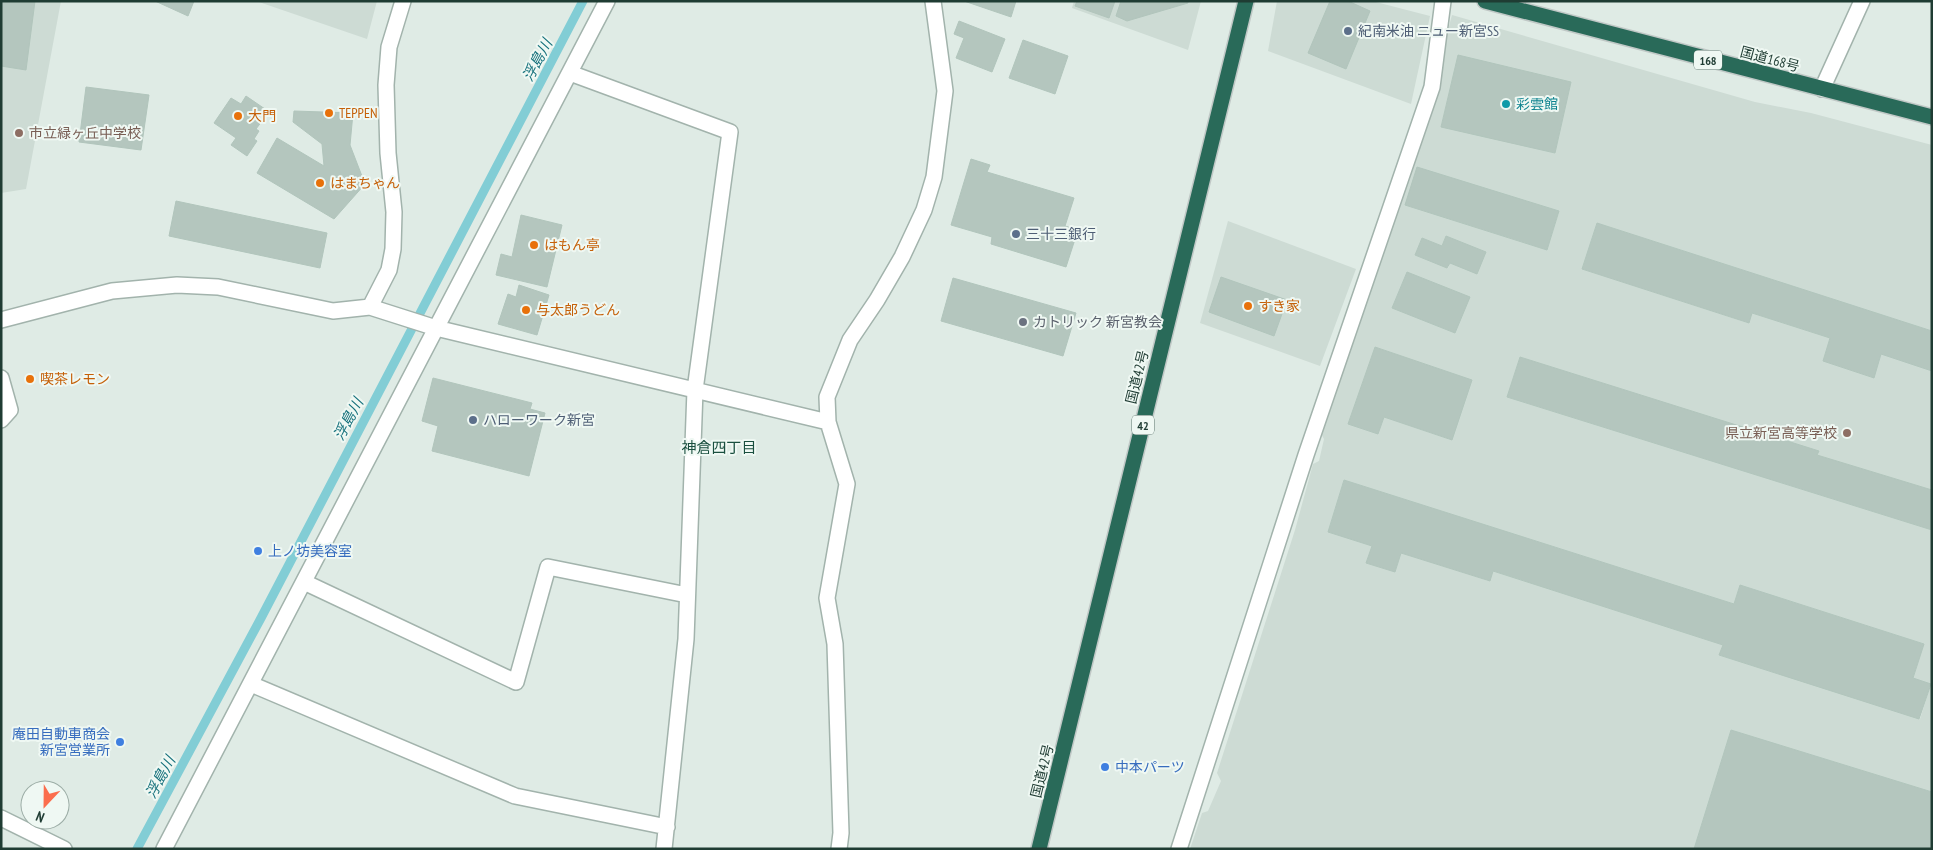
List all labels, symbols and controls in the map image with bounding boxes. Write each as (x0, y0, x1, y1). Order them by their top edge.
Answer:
place label: 紀南米油 ニュー新宮SS (1358, 22, 1499, 40)
marker: 紀南米油 ニュー新宮SS (1342, 25, 1354, 37)
water label: 浮島川 (518, 34, 557, 84)
street label: 国道168号 (1738, 42, 1802, 76)
road number: 168 (1694, 50, 1722, 70)
place label: 彩雲館 (1516, 95, 1558, 113)
marker: 彩雲館 (1500, 98, 1512, 110)
place label: TEPPEN (339, 104, 377, 122)
place label: 大門 (248, 107, 276, 125)
marker: TEPPEN (323, 107, 335, 119)
marker: 大門 (232, 110, 244, 122)
place label: 市立緑ヶ丘中学校 (29, 124, 141, 142)
marker: 市立緑ヶ丘中学校 (13, 127, 25, 139)
place label: はまちゃん (330, 174, 400, 192)
marker: はまちゃん (314, 177, 326, 189)
place label: 三十三銀行 (1026, 225, 1096, 243)
marker: 三十三銀行 (1010, 228, 1022, 240)
place label: はもん亭 (544, 236, 600, 254)
marker: はもん亭 (528, 239, 540, 251)
place label: すき家 (1258, 297, 1300, 315)
marker: すき家 (1242, 300, 1254, 312)
place label: 与太郎うどん (536, 301, 620, 319)
marker: 与太郎うどん (520, 304, 532, 316)
place label: カトリック 新宮教会 (1033, 313, 1162, 331)
marker: カトリック 新宮教会 (1017, 316, 1029, 328)
street label: 国道42号 (1122, 348, 1152, 406)
place label: 喫茶レモン (40, 370, 110, 388)
marker: 喫茶レモン (24, 373, 36, 385)
water label: 浮島川 (329, 393, 368, 443)
place label: ハローワーク新宮 (483, 411, 595, 429)
marker: ハローワーク新宮 (467, 414, 479, 426)
road number: 42 (1132, 416, 1154, 434)
place label: 県立新宮高等学校 (1725, 424, 1837, 442)
marker: 県立新宮高等学校 (1841, 427, 1853, 439)
district label: 神倉四丁目 (681, 438, 757, 457)
place label: 上ノ坊美容室 (268, 542, 352, 560)
marker: 上ノ坊美容室 (252, 545, 264, 557)
place label: 庵田自動車商会 新宮営業所 (12, 725, 110, 759)
marker: 庵田自動車商会 新宮営業所 (114, 736, 126, 748)
street label: 国道42号 (1027, 742, 1057, 800)
water label: 浮島川 (141, 751, 180, 801)
place label: 中本パーツ (1115, 758, 1185, 776)
marker: 中本パーツ (1099, 761, 1111, 773)
north arrow (20, 780, 70, 830)
text: N (33, 807, 47, 827)

